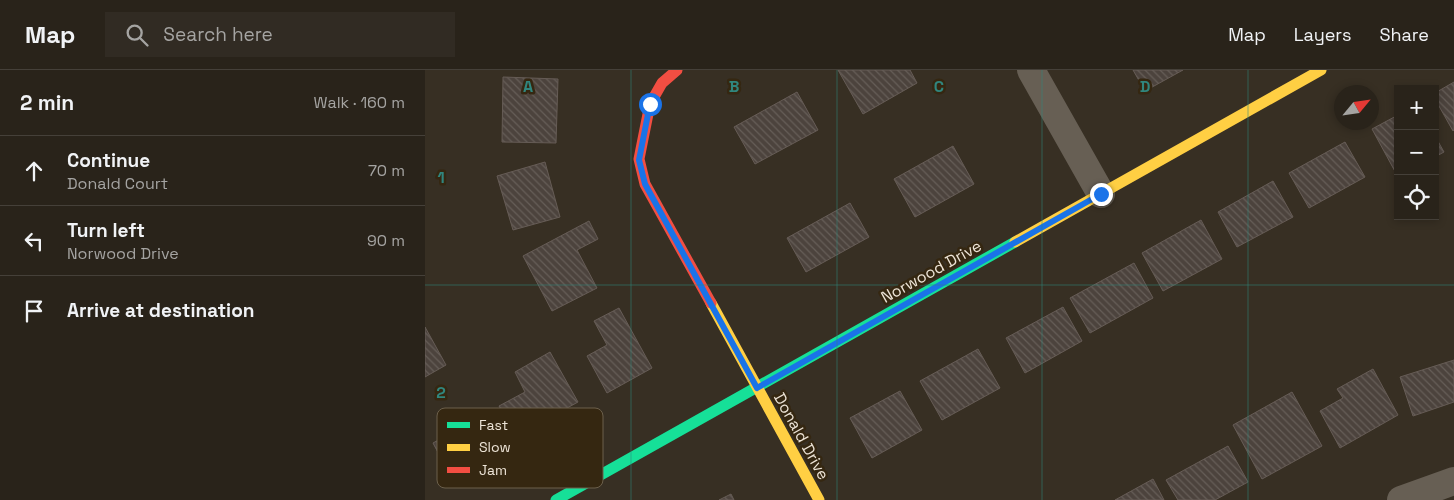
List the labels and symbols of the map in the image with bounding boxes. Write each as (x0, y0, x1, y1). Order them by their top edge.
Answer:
text: A (523, 76, 533, 97)
text: B (729, 76, 739, 97)
text: C (934, 76, 944, 97)
text: D (1140, 76, 1150, 97)
north arrow (1334, 85, 1379, 130)
route start (639, 93, 662, 116)
text: 1 (437, 167, 445, 188)
route end (1090, 183, 1113, 206)
street label: Norwood Drive (877, 235, 985, 308)
text: 2 (436, 382, 446, 403)
street label: Donald Drive (769, 389, 834, 483)
legend (437, 408, 603, 488)
text: Fast (479, 416, 508, 434)
text: Slow (479, 438, 511, 456)
text: Jam (479, 461, 507, 479)

